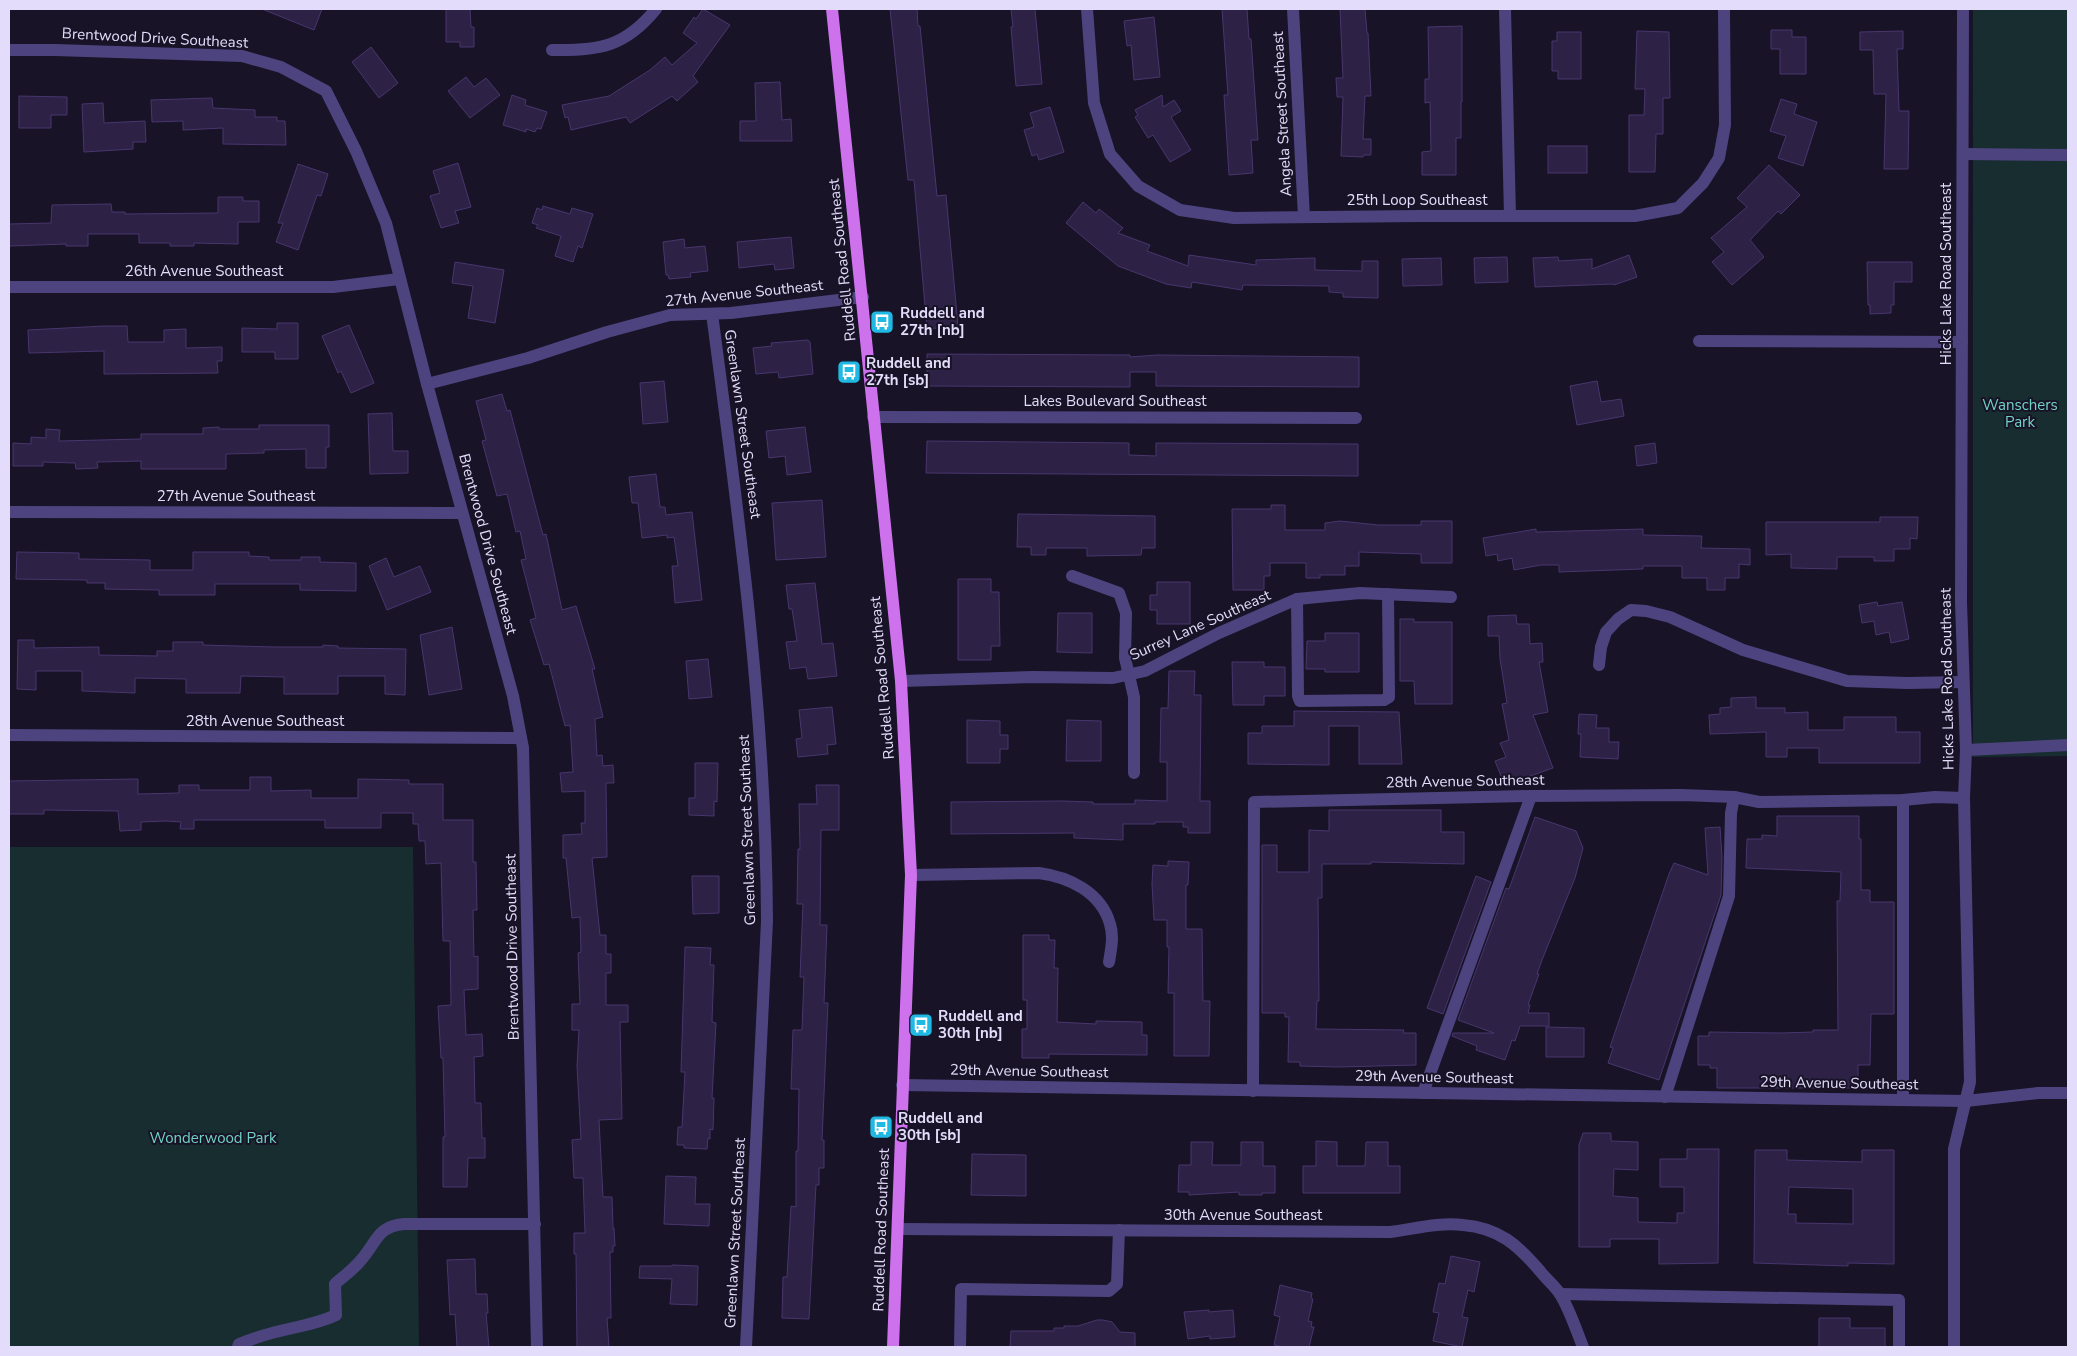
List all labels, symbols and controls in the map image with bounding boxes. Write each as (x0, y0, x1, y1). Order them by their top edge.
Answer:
street label: Brentwood Drive Southeast (61, 23, 249, 53)
street label: Angela Street Southeast (1268, 30, 1296, 197)
street label: Ruddell Road Southeast (823, 177, 860, 342)
street label: Hicks Lake Road Southeast (1936, 182, 1956, 365)
street label: 25th Loop Southeast (1346, 190, 1488, 210)
street label: 26th Avenue Southeast (125, 261, 284, 281)
street label: 27th Avenue Southeast (664, 275, 825, 311)
place label: Ruddell and 27th [nb] (900, 303, 985, 340)
bus stop icon: Ruddell and 27th [nb] (869, 309, 895, 335)
street label: Greenlawn Street Southeast (720, 328, 766, 521)
place label: Ruddell and 27th [sb] (866, 353, 951, 390)
bus stop icon: Ruddell and 27th [sb] (836, 359, 862, 385)
street label: Lakes Boulevard Southeast (1023, 391, 1207, 411)
park label: Wanschers Park (1982, 395, 2058, 432)
street label: Brentwood Drive Southeast (454, 451, 522, 637)
street label: 27th Avenue Southeast (157, 486, 316, 506)
street label: Surrey Lane Southeast (1126, 585, 1274, 665)
street label: Hicks Lake Road Southeast (1935, 587, 1959, 770)
street label: Ruddell Road Southeast (865, 595, 899, 760)
street label: 28th Avenue Southeast (186, 711, 345, 731)
street label: Greenlawn Street Southeast (734, 734, 760, 926)
street label: 28th Avenue Southeast (1386, 770, 1545, 792)
street label: Brentwood Drive Southeast (500, 853, 524, 1040)
place label: Ruddell and 30th [nb] (938, 1006, 1023, 1043)
bus stop icon: Ruddell and 30th [nb] (908, 1012, 934, 1038)
street label: 29th Avenue Southeast (950, 1060, 1109, 1082)
street label: 29th Avenue Southeast (1355, 1066, 1514, 1088)
street label: 29th Avenue Southeast (1760, 1072, 1919, 1094)
place label: Ruddell and 30th [sb] (898, 1108, 983, 1145)
bus stop icon: Ruddell and 30th [sb] (868, 1114, 894, 1140)
park label: Wonderwood Park (150, 1128, 277, 1148)
street label: Greenlawn Street Southeast (720, 1136, 750, 1329)
street label: Ruddell Road Southeast (868, 1147, 894, 1312)
street label: 30th Avenue Southeast (1164, 1205, 1323, 1225)

